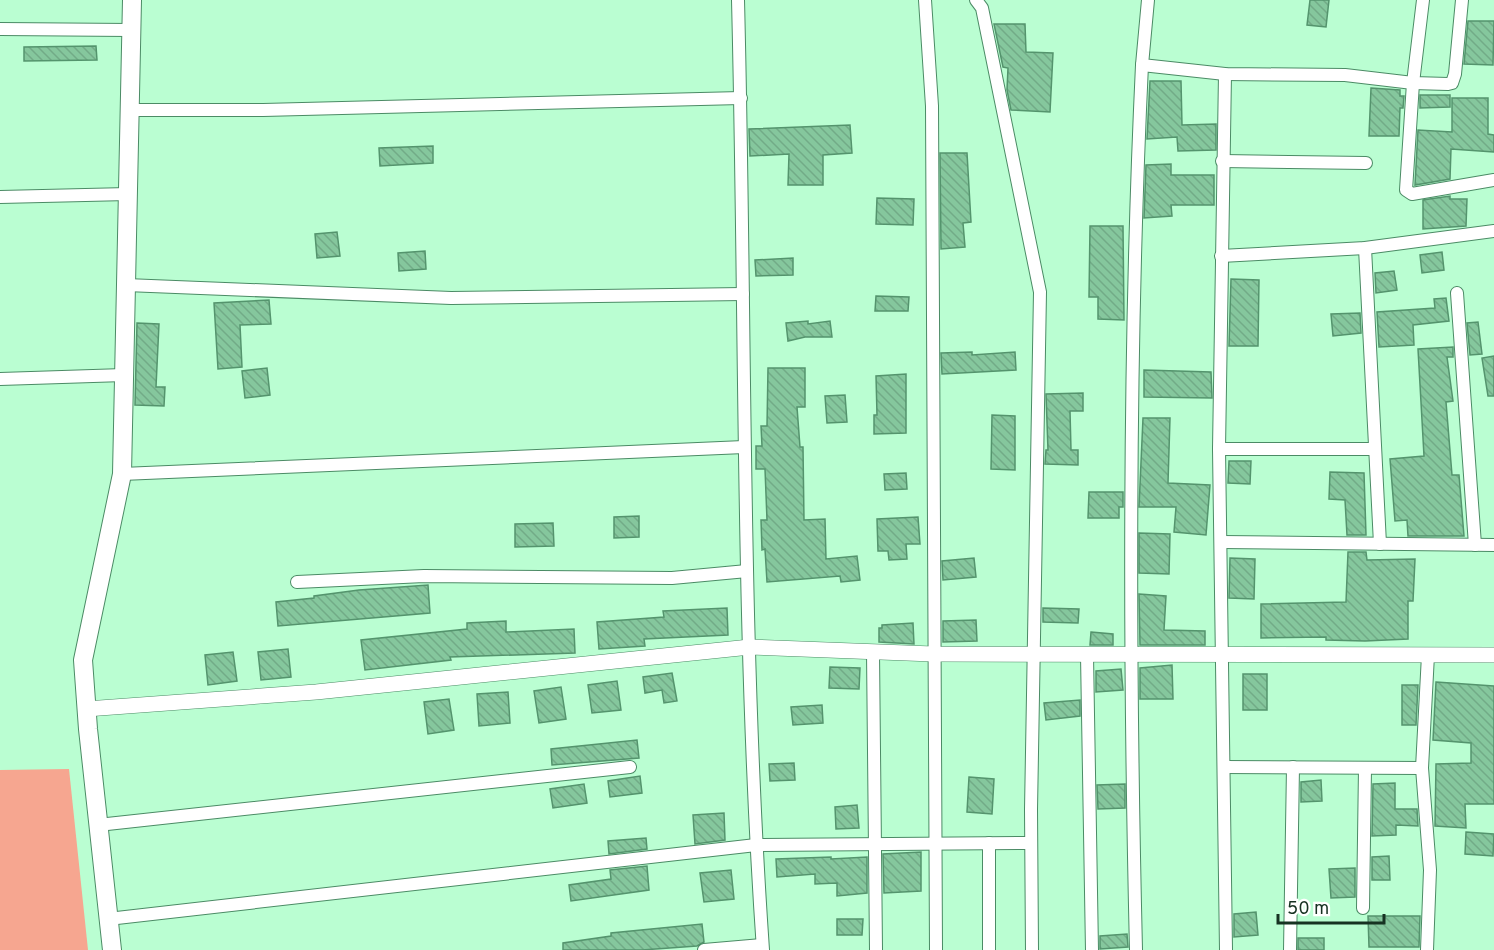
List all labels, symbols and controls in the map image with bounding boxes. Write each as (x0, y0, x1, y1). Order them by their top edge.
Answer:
scale bar (1278, 887, 1384, 925)
text: 50 m (1287, 898, 1329, 921)

